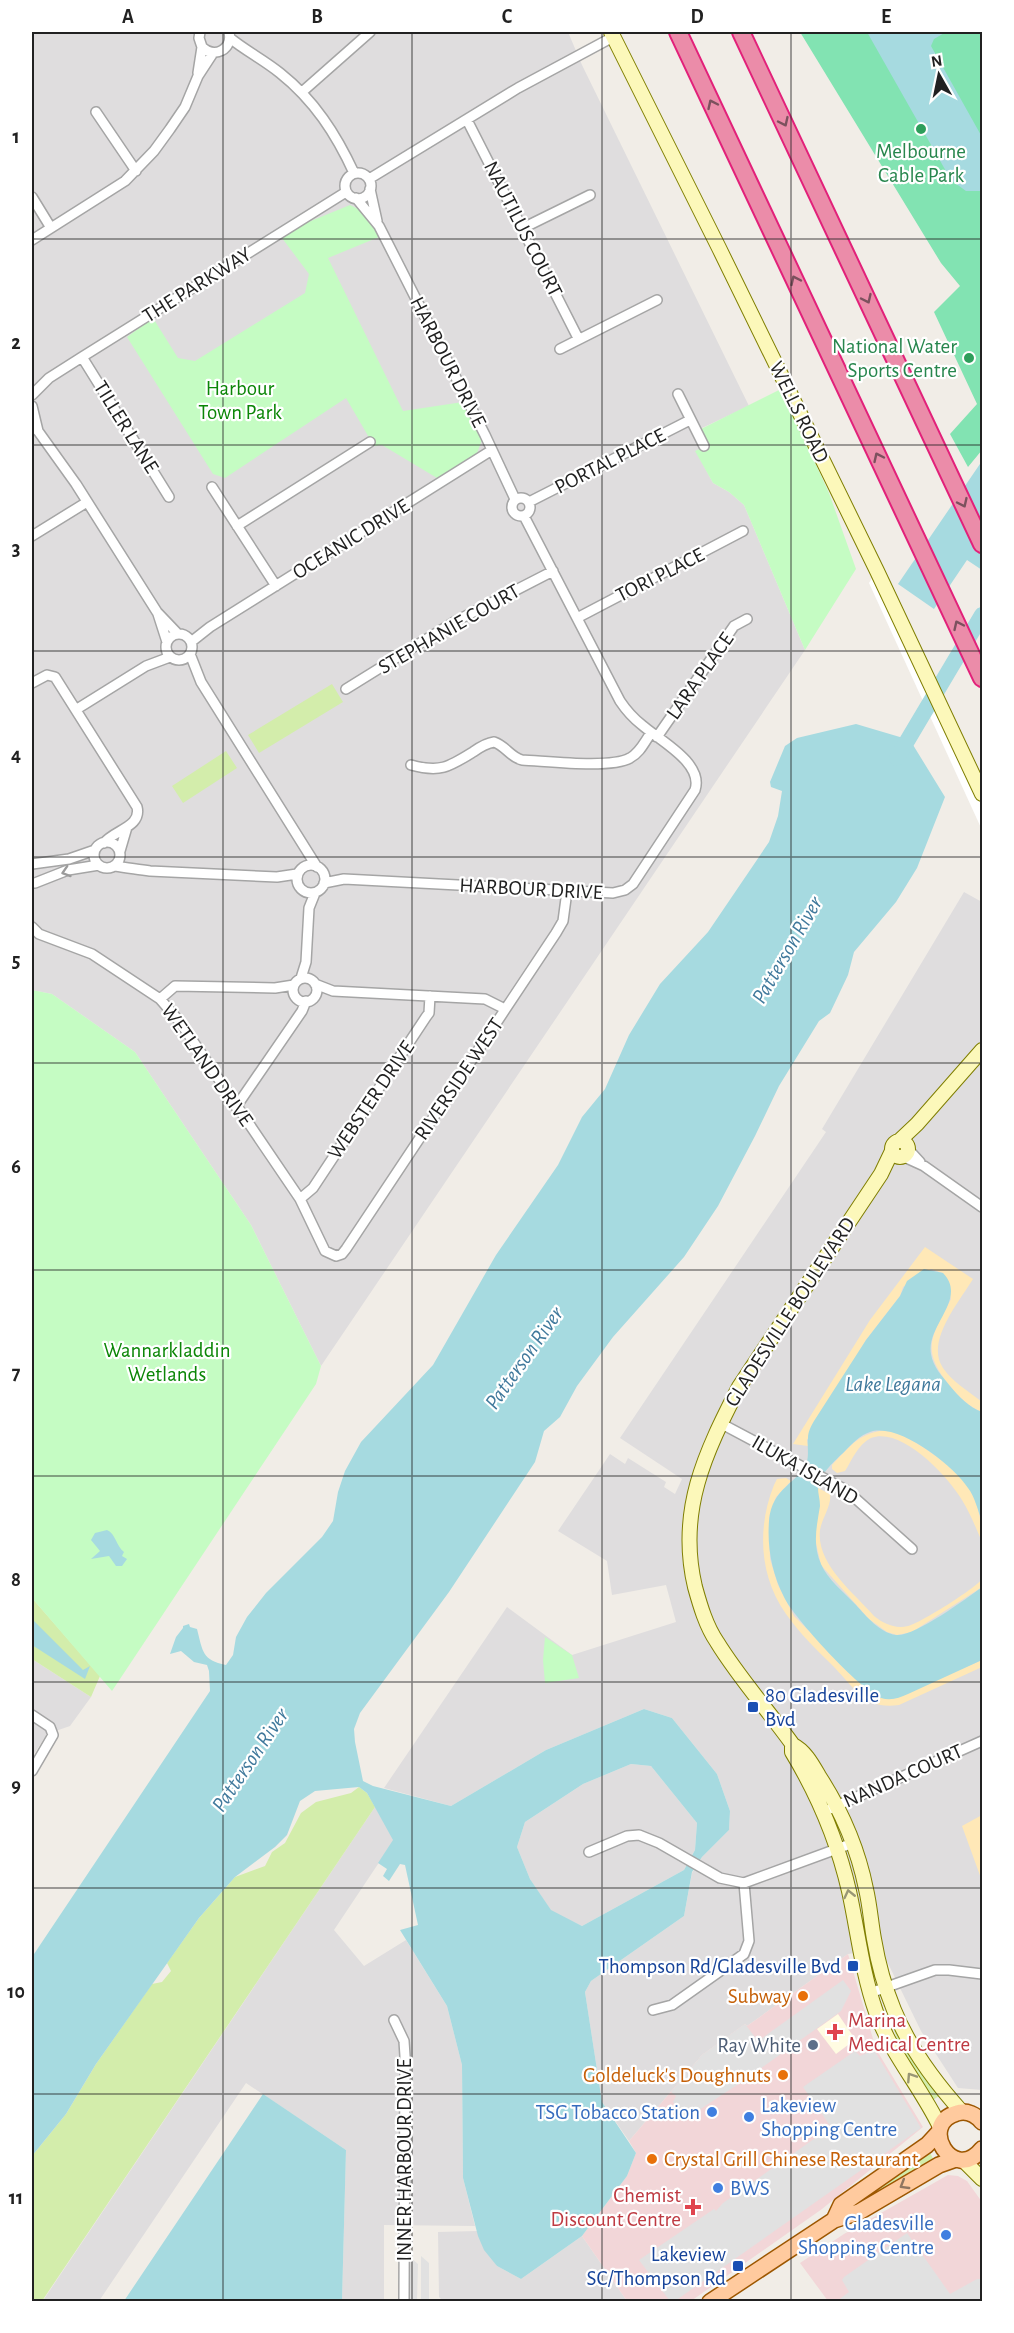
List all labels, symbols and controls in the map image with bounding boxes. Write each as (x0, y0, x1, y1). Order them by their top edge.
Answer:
text: A (122, 7, 134, 27)
text: B (311, 7, 323, 27)
text: C (502, 7, 513, 27)
text: D (690, 7, 704, 27)
text: E (881, 7, 891, 27)
north arrow (909, 45, 969, 105)
text: N (930, 52, 944, 70)
one-way arrow (707, 99, 719, 110)
one-way arrow (777, 116, 789, 127)
marker: Melbourne Cable Park (914, 122, 928, 136)
text: 1 (12, 127, 20, 147)
place label: Melbourne Cable Park (876, 141, 966, 186)
street label: NAUTILUS COURT (480, 158, 566, 300)
street label: THE PARKWAY (139, 243, 255, 327)
one-way arrow (790, 276, 802, 287)
one-way arrow (859, 292, 871, 303)
street label: HARBOUR DRIVE (406, 293, 490, 431)
text: 2 (11, 333, 21, 353)
place label: National Water Sports Centre (832, 336, 957, 381)
marker: National Water Sports Centre (962, 351, 976, 365)
street label: WELLS ROAD (765, 358, 833, 466)
street label: TILLER LANE (90, 377, 162, 477)
park label: Harbour Town Park (198, 378, 282, 423)
street label: PORTAL PLACE (551, 424, 669, 498)
one-way arrow (874, 452, 886, 463)
street label: OCEANIC DRIVE (289, 495, 413, 583)
one-way arrow (955, 496, 967, 507)
text: 3 (12, 539, 20, 559)
street label: TORI PLACE (612, 544, 708, 606)
street label: STEPHANIE COURT (375, 580, 523, 678)
one-way arrow (953, 621, 965, 632)
street label: LARA PLACE (663, 629, 737, 723)
text: 4 (11, 745, 21, 765)
one-way arrow (61, 864, 72, 877)
street label: HARBOUR DRIVE (459, 875, 603, 903)
water label: Patterson River (748, 892, 827, 1007)
text: 5 (12, 951, 20, 971)
street label: WETLAND DRIVE (157, 1000, 257, 1130)
street label: RIVERSIDE WEST (411, 1014, 507, 1144)
street label: WEBSTER DRIVE (324, 1037, 418, 1163)
text: 6 (11, 1157, 21, 1177)
street label: GLADESVILLE BOULEVARD (721, 1214, 859, 1410)
water label: Patterson River (481, 1302, 568, 1413)
park label: Wannarkladdin Wetlands (104, 1340, 231, 1385)
text: 7 (12, 1363, 21, 1383)
water label: Lake Legana (845, 1373, 941, 1395)
street label: ILUKA ISLAND (748, 1431, 862, 1509)
text: 8 (11, 1570, 21, 1590)
place label: 80 Gladesville Bvd (765, 1685, 879, 1730)
marker: 80 Gladesville Bvd (746, 1700, 760, 1714)
water label: Patterson River (207, 1704, 293, 1816)
street label: NANDA COURT (840, 1740, 966, 1812)
text: 9 (11, 1776, 21, 1796)
one-way arrow (844, 1889, 857, 1899)
place label: Thompson Rd/Gladesville Bvd (599, 1956, 841, 1977)
marker: Thompson Rd/Gladesville Bvd (846, 1959, 860, 1973)
text: 10 (7, 1982, 25, 2002)
place label: Subway (728, 1986, 791, 2007)
marker: Subway (796, 1989, 810, 2003)
place label: Marina Medical Centre (848, 2010, 970, 2055)
marker: Marina Medical Centre (826, 2023, 844, 2041)
place label: Ray White (717, 2035, 801, 2056)
marker: Ray White (806, 2038, 820, 2052)
street label: INNER HARBOUR DRIVE (394, 2058, 415, 2262)
place label: Goldeluck's Doughnuts (583, 2065, 771, 2086)
marker: Goldeluck's Doughnuts (776, 2068, 790, 2082)
one-way arrow (906, 2073, 918, 2083)
place label: Lakeview Shopping Centre (761, 2095, 897, 2140)
place label: TSG Tobacco Station (535, 2102, 700, 2123)
marker: TSG Tobacco Station (705, 2105, 719, 2119)
marker: Lakeview Shopping Centre (742, 2110, 756, 2124)
place label: Crystal Grill Chinese Restaurant (664, 2149, 919, 2170)
marker: Crystal Grill Chinese Restaurant (645, 2152, 659, 2166)
place label: BWS (730, 2178, 770, 2199)
one-way arrow (900, 2178, 910, 2190)
marker: BWS (711, 2181, 725, 2195)
place label: Chemist Discount Centre (551, 2185, 681, 2230)
text: 11 (9, 2188, 23, 2208)
marker: Chemist Discount Centre (686, 2200, 700, 2214)
place label: Gladesville Shopping Centre (798, 2213, 934, 2258)
marker: Gladesville Shopping Centre (939, 2228, 953, 2242)
place label: Lakeview SC/Thompson Rd (587, 2244, 726, 2289)
marker: Lakeview SC/Thompson Rd (731, 2259, 745, 2273)

